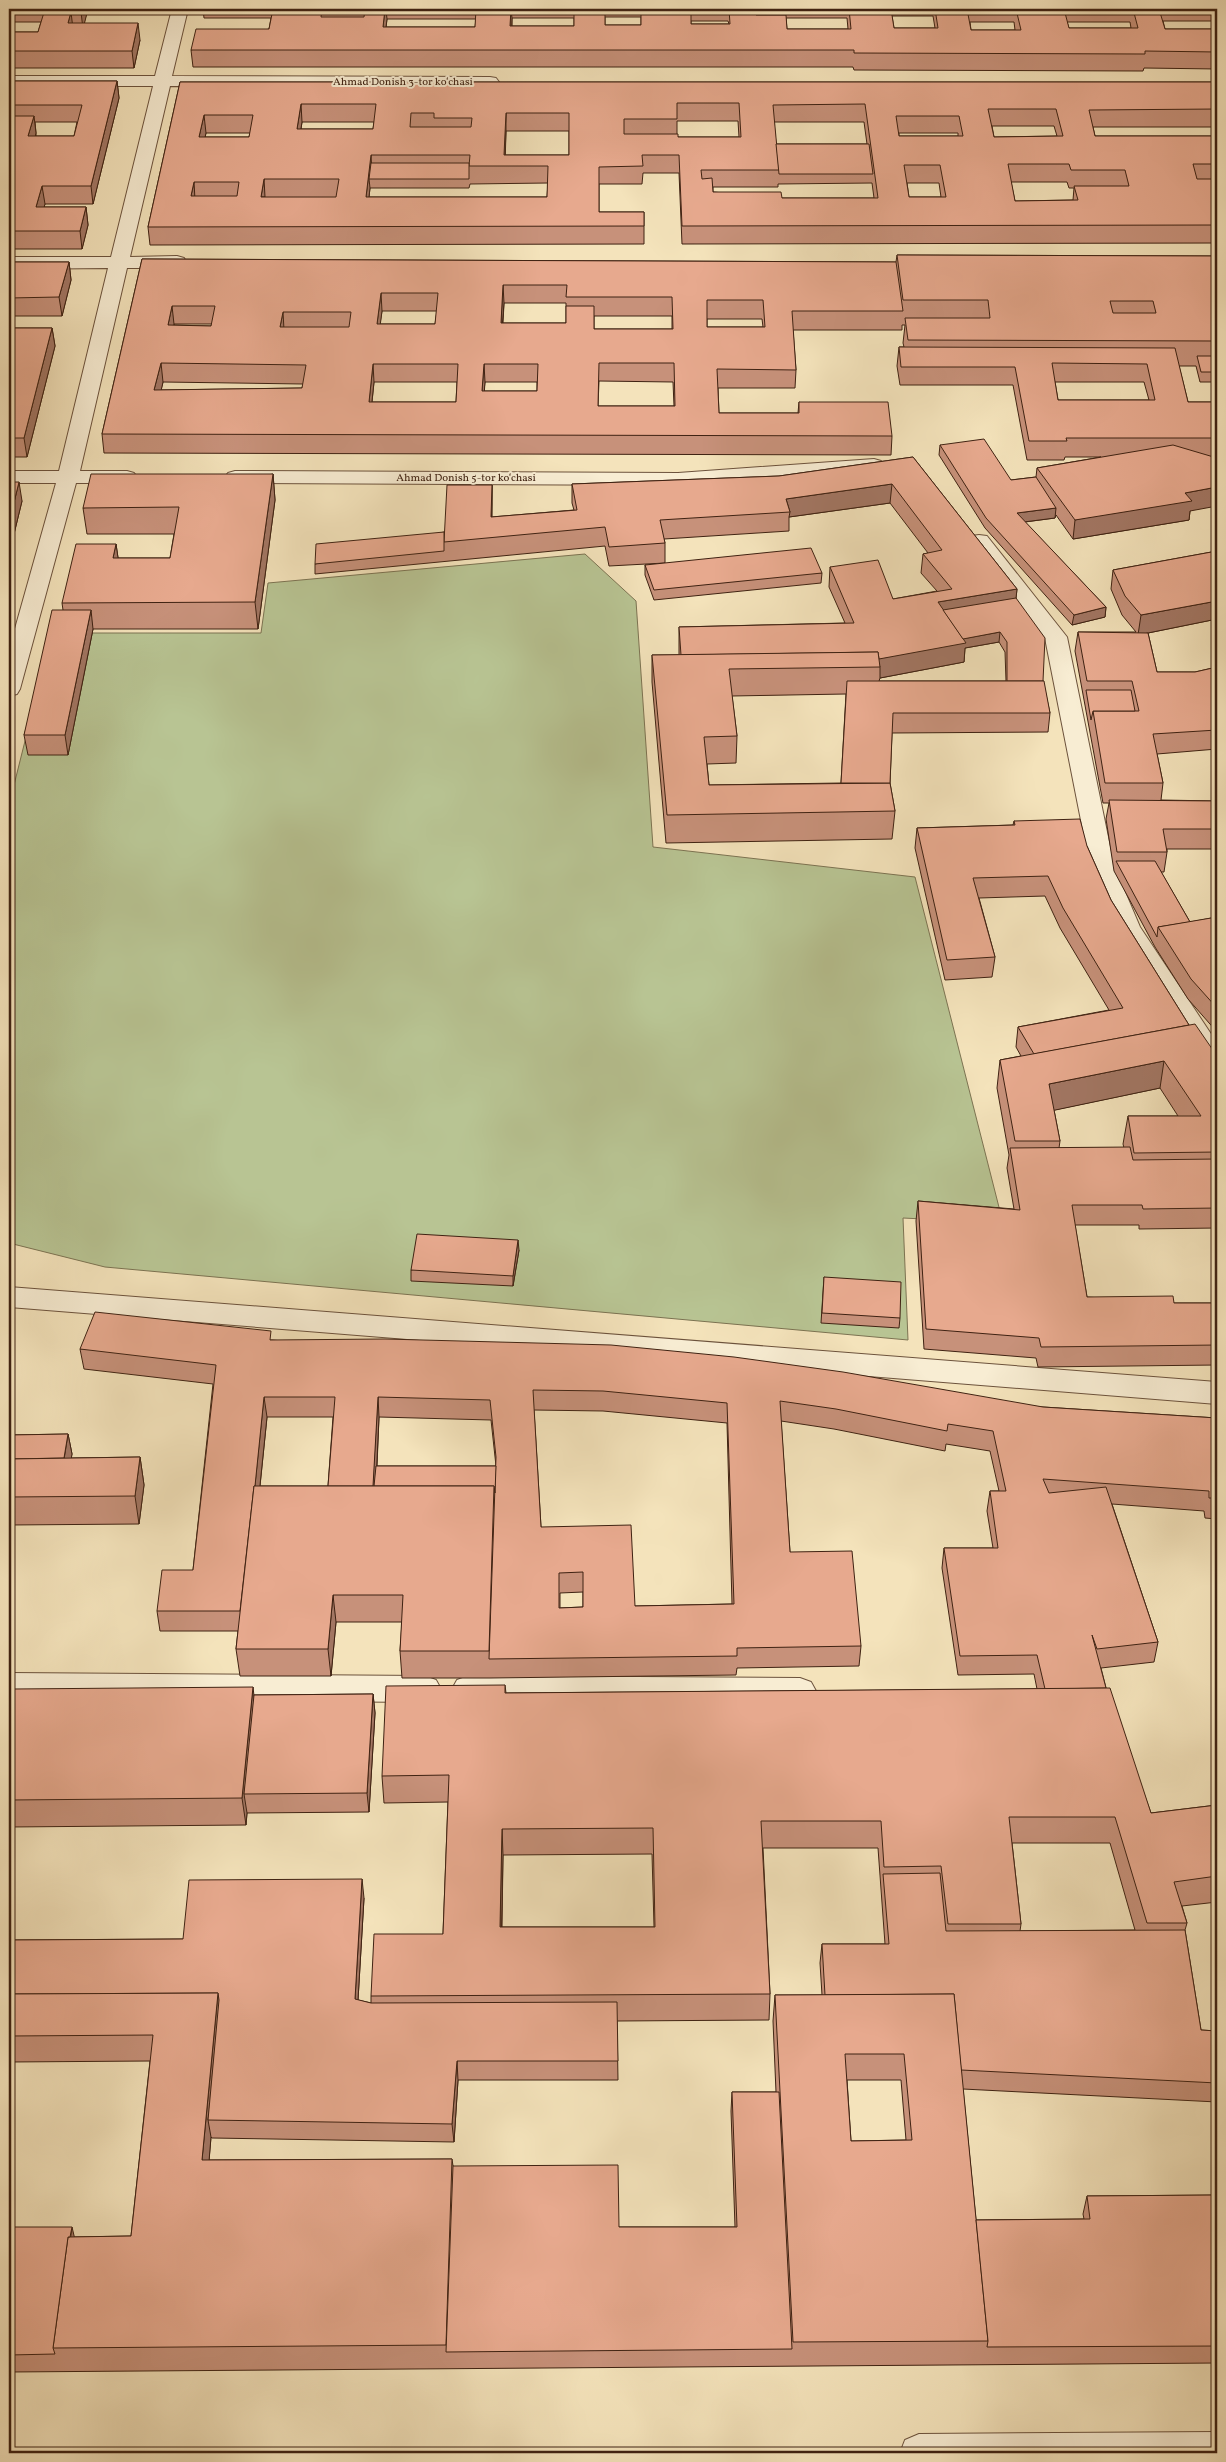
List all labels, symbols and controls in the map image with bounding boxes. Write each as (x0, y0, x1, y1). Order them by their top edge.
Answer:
street label: Ahmad Donish 3-tor koʻchasi (333, 75, 473, 90)
street label: Ahmad Donish 5-tor koʻchasi (396, 471, 536, 486)

